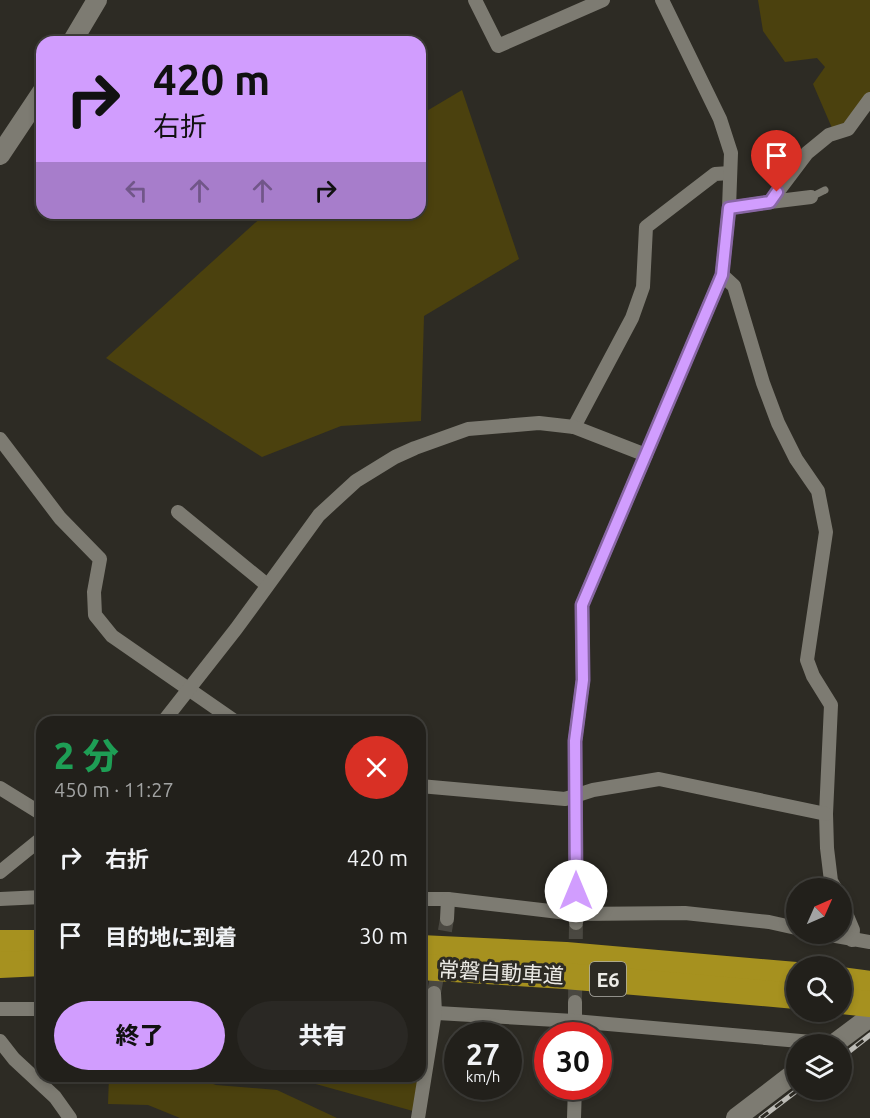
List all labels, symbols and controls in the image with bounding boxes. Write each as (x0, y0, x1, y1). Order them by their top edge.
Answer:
text: 420 m (153, 56, 270, 103)
icon: right (54, 60, 132, 138)
text: 右折 (153, 111, 207, 141)
pin (751, 130, 802, 192)
icon: arrive (760, 139, 793, 172)
icon: left (120, 174, 153, 207)
icon: ahead (183, 174, 216, 207)
icon: ahead (246, 174, 279, 207)
icon: right (309, 174, 342, 207)
text: 2 分 (54, 735, 119, 776)
button: close (345, 736, 408, 799)
text: 450 m · 11:27 (54, 778, 174, 801)
icon: right (54, 841, 87, 874)
text: 420 m (347, 845, 408, 870)
text: 右折 (105, 846, 149, 871)
position arrow (544, 859, 608, 923)
north arrow (786, 878, 852, 944)
map controls (786, 878, 852, 1100)
icon: arrive (54, 919, 87, 952)
text: 30 m (359, 923, 408, 948)
text: 目的地に到着 (105, 924, 237, 949)
button: search (786, 956, 852, 1022)
street label: 常磐自動車道 (437, 957, 565, 987)
road number: E6 (590, 962, 626, 996)
button: 終了 (54, 1001, 225, 1070)
button: 共有 (237, 1001, 408, 1070)
speed limit sign: 30 (534, 1022, 612, 1100)
button: layers (786, 1034, 852, 1100)
text: 27 (466, 1037, 500, 1071)
text: km/h (466, 1068, 500, 1085)

